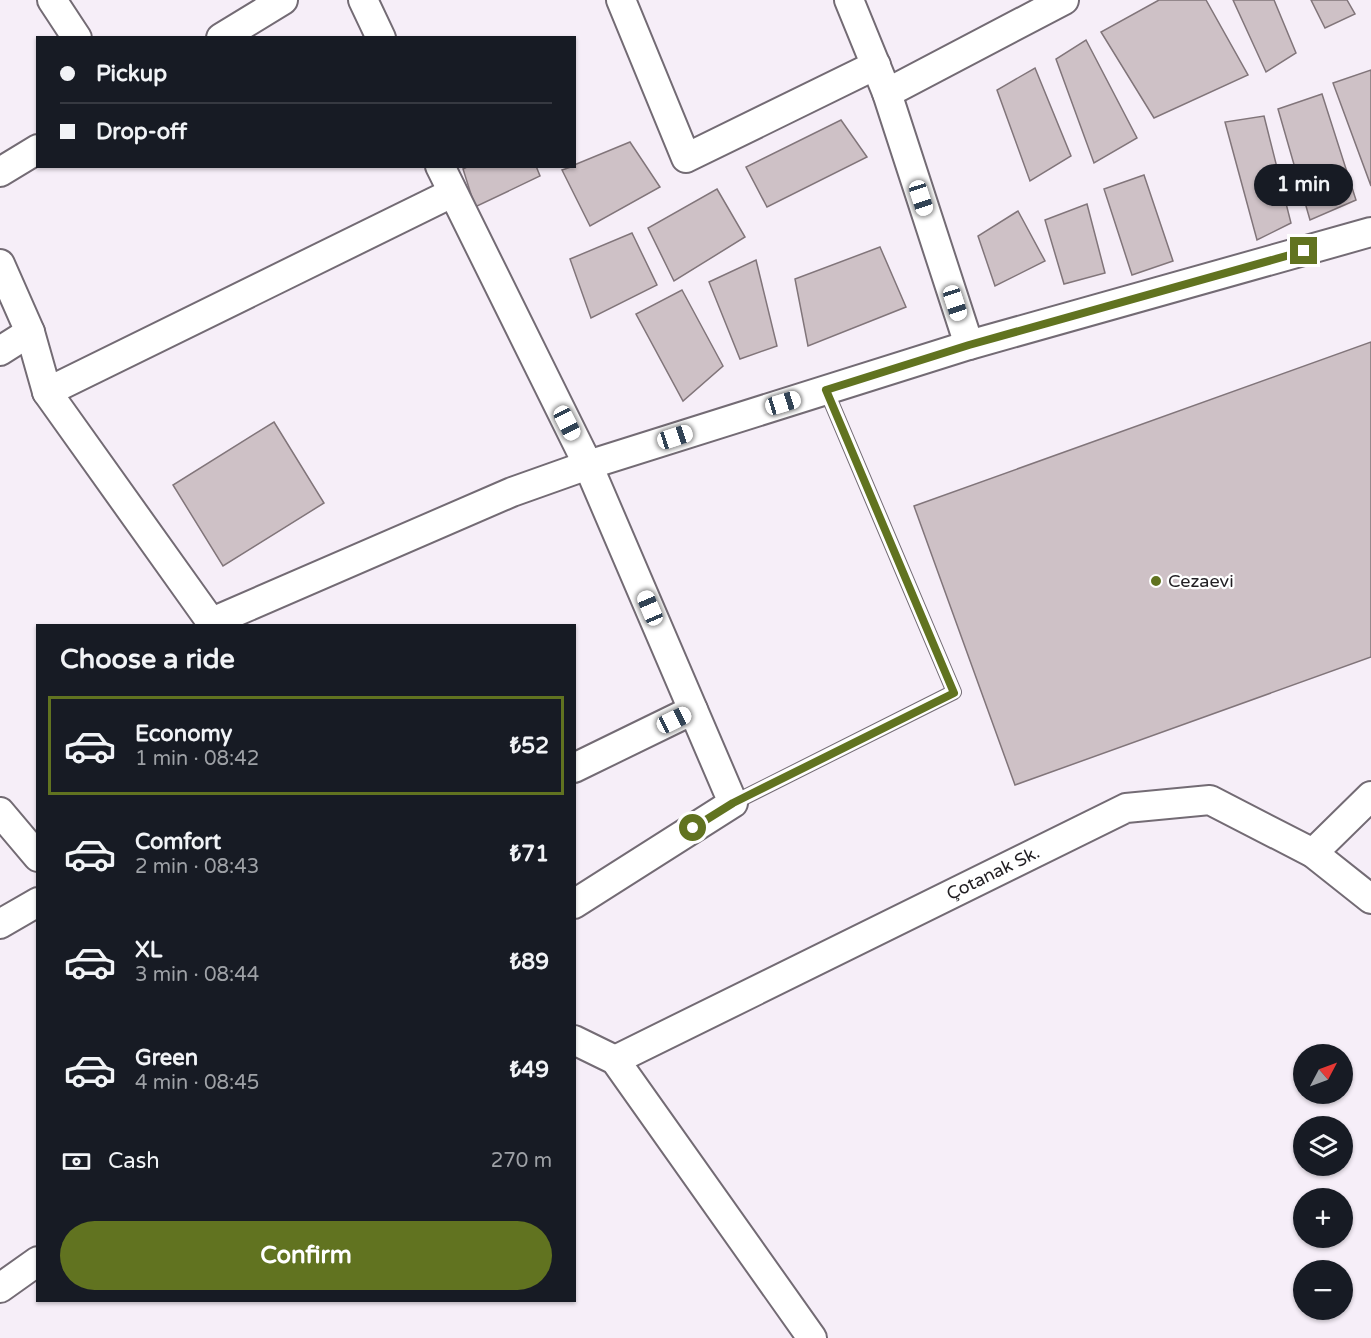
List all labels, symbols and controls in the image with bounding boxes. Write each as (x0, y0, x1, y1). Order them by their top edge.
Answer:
text: Pickup (96, 61, 167, 87)
text: Drop-off (96, 119, 187, 145)
callout: 1 min (1254, 164, 1354, 206)
text: 1 min (1277, 173, 1330, 197)
car (907, 178, 935, 218)
route end (1290, 237, 1317, 264)
car (941, 283, 969, 323)
car (763, 389, 803, 417)
car (551, 403, 583, 443)
car (655, 423, 695, 451)
place label: Cezaevi (1168, 570, 1234, 592)
marker: Cezaevi (1149, 574, 1163, 588)
car (635, 588, 665, 628)
text: Choose a ride (60, 643, 235, 676)
car (654, 704, 694, 736)
icon: car (63, 719, 117, 773)
text: Economy (135, 721, 232, 747)
text: ₺52 (510, 733, 549, 759)
text: 1 min · 08:42 (135, 747, 259, 771)
route start (679, 814, 706, 841)
icon: car (63, 827, 117, 881)
text: Comfort (135, 829, 221, 855)
text: ₺71 (510, 841, 549, 867)
street label: Çotanak Sk. (943, 841, 1043, 905)
text: 2 min · 08:43 (135, 855, 259, 879)
icon: car (63, 935, 117, 989)
text: XL (135, 937, 162, 963)
text: ₺89 (510, 949, 549, 975)
text: 3 min · 08:44 (135, 963, 259, 987)
icon: car (63, 1043, 117, 1097)
north arrow (1293, 1044, 1353, 1104)
map controls (1293, 1044, 1353, 1320)
text: Green (135, 1045, 198, 1071)
text: ₺49 (510, 1057, 549, 1083)
text: 4 min · 08:45 (135, 1071, 259, 1095)
button: layers (1293, 1116, 1353, 1176)
icon: cash (60, 1145, 93, 1178)
text: Cash (108, 1148, 160, 1174)
text: 270 m (491, 1149, 552, 1173)
button: + (1293, 1188, 1353, 1248)
button: Confirm (60, 1221, 552, 1290)
button: − (1293, 1260, 1353, 1320)

